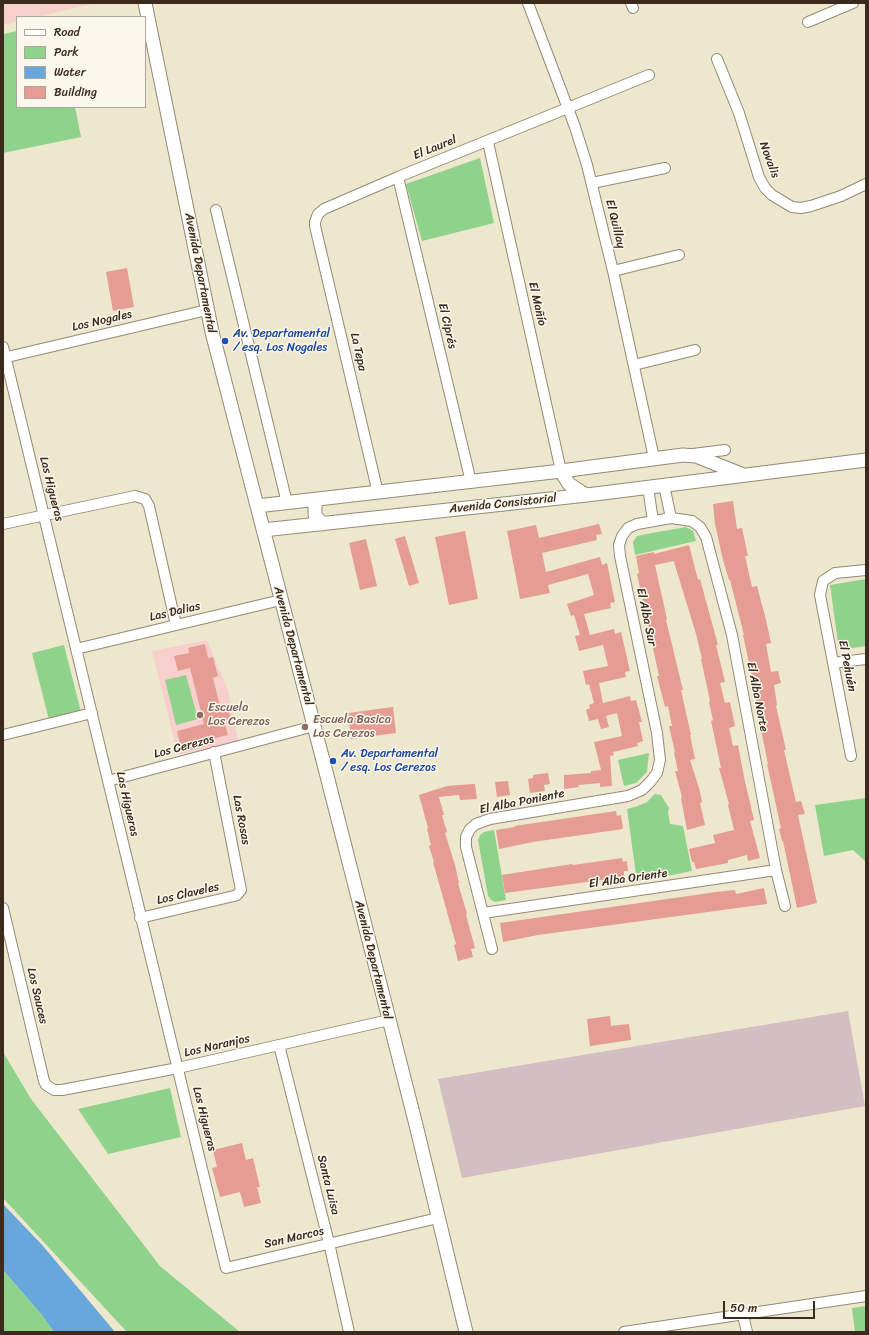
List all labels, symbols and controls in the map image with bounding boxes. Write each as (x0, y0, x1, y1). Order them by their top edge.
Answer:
legend (16, 16, 146, 108)
text: Road (54, 21, 80, 43)
text: Park (54, 41, 79, 63)
text: Water (54, 61, 86, 83)
text: Building (54, 81, 97, 103)
street label: El Laurel (411, 133, 459, 163)
street label: Novalis (756, 140, 782, 180)
street label: El Quillay (602, 198, 628, 250)
street label: Avenida Departamental (181, 212, 219, 334)
street label: El Mañío (525, 281, 549, 327)
street label: El Ciprés (435, 302, 459, 350)
street label: Los Nogales (71, 307, 133, 335)
place label: Av. Departamental / esq. Los Nogales (233, 327, 330, 355)
street label: La Tepa (347, 331, 369, 373)
marker: Av. Departamental / esq. Los Nogales (220, 336, 230, 346)
street label: Las Higueras (36, 455, 66, 523)
street label: Avenida Consistorial (449, 491, 557, 517)
street label: Avenida Departamental (270, 585, 316, 707)
street label: El Alba Sur (633, 587, 659, 647)
street label: Las Dalias (148, 599, 202, 625)
street label: El Pehuén (835, 639, 859, 693)
street label: El Alba Norte (743, 661, 771, 733)
place label: Escuela Los Cerezos (208, 701, 270, 729)
marker: Escuela Los Cerezos (195, 710, 205, 720)
place label: Escuela Basica Los Cerezos (313, 713, 391, 741)
marker: Escuela Basica Los Cerezos (300, 722, 310, 732)
street label: Los Cerezos (152, 732, 216, 762)
place label: Av. Departamental / esq. Los Cerezos (341, 747, 438, 775)
marker: Av. Departamental / esq. Los Cerezos (328, 756, 338, 766)
street label: Las Higueras (113, 770, 141, 838)
street label: El Alba Poniente (478, 787, 566, 817)
street label: Las Rosas (229, 794, 253, 846)
street label: El Alba Oriente (588, 866, 668, 892)
street label: Los Claveles (155, 880, 221, 908)
street label: Avenida Departamental (351, 899, 395, 1021)
street label: Los Sauces (24, 966, 50, 1026)
street label: Los Naranjos (183, 1031, 251, 1061)
street label: Las Higueras (189, 1085, 219, 1153)
street label: Santa Luisa (314, 1154, 342, 1216)
street label: San Marcos (263, 1224, 325, 1252)
scale bar (725, 1293, 817, 1319)
text: 50 m (730, 1297, 757, 1319)

